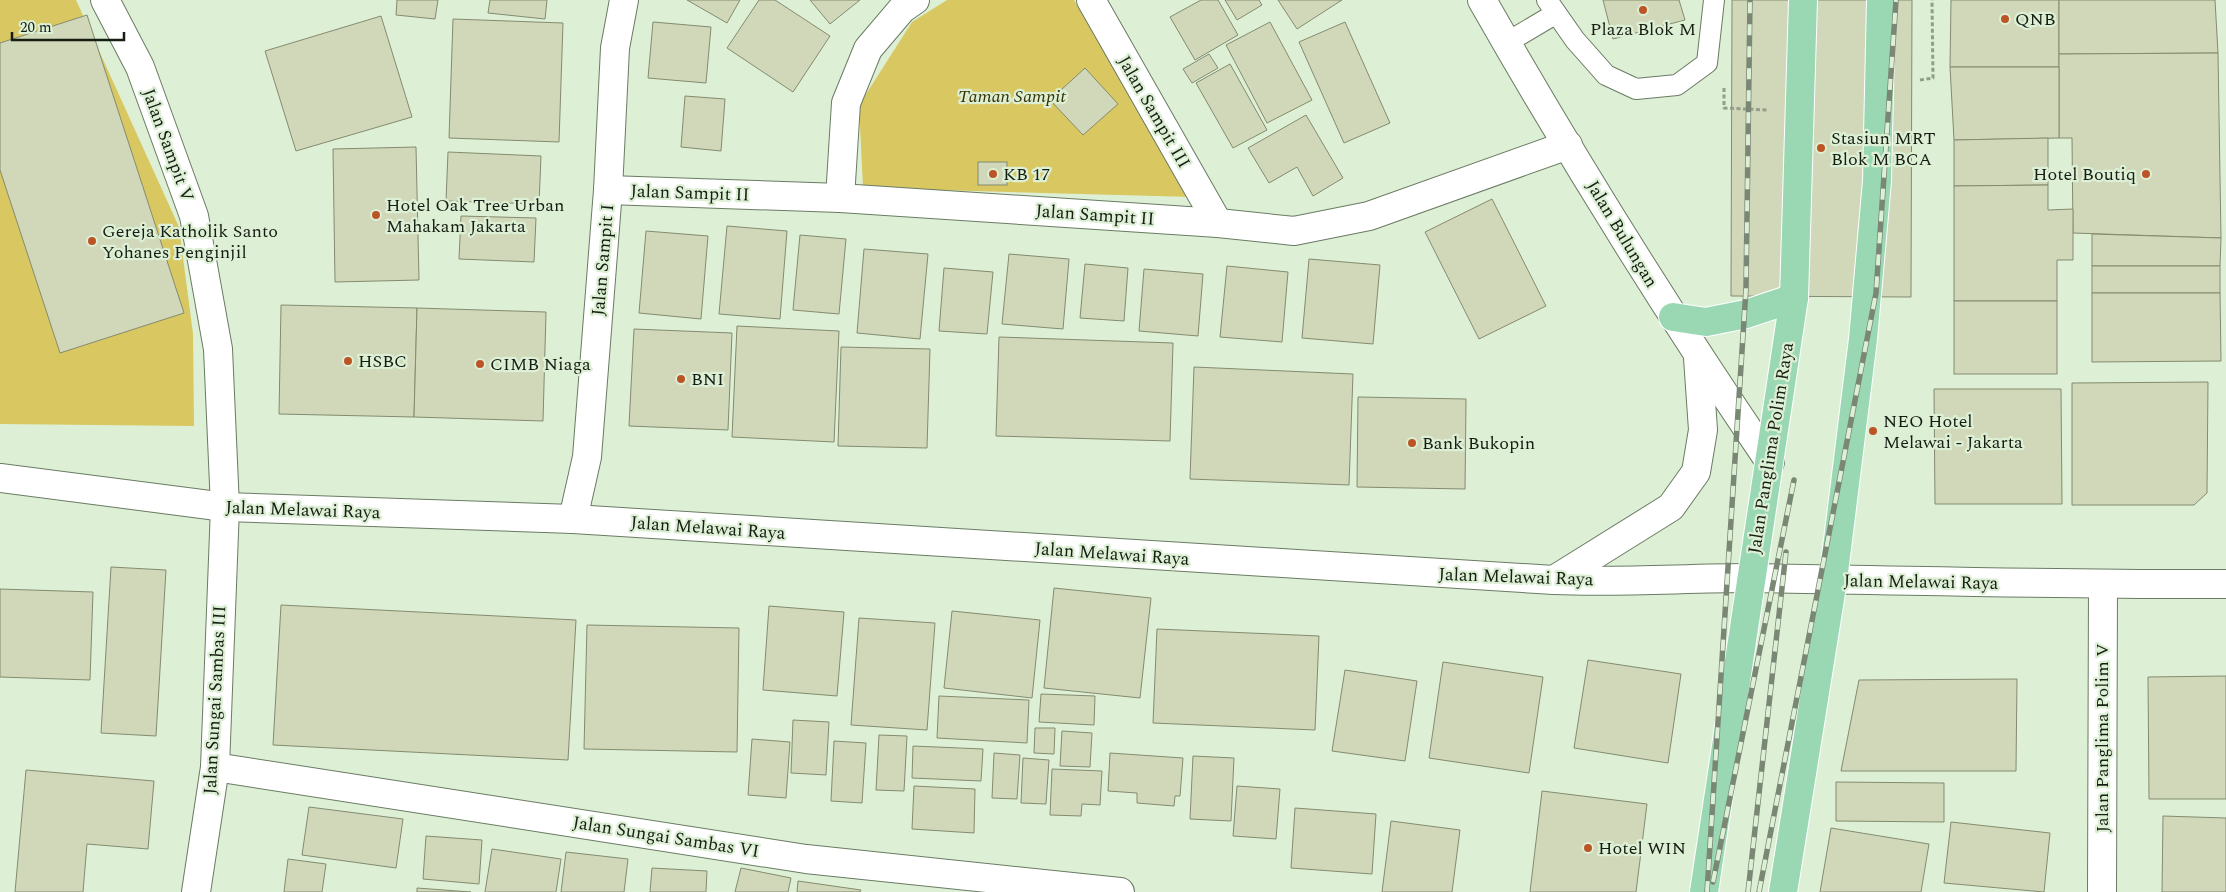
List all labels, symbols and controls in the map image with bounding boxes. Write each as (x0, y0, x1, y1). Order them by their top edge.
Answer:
marker: Plaza Blok M (1637, 4, 1649, 16)
place label: QNB (2015, 6, 2056, 33)
scale bar (12, 10, 125, 42)
marker: QNB (1999, 13, 2011, 25)
text: 20 m (20, 16, 52, 39)
place label: Plaza Blok M (1590, 16, 1696, 43)
street label: Jalan Sampit III (1111, 51, 1197, 173)
park label: Taman Sampit (958, 83, 1066, 110)
street label: Jalan Sampit V (135, 85, 201, 205)
place label: Stasiun MRT Blok M BCA (1831, 125, 1936, 173)
marker: Stasiun MRT Blok M BCA (1815, 142, 1827, 154)
place label: KB 17 (1003, 161, 1050, 188)
place label: Hotel Boutiq (2033, 161, 2136, 188)
marker: KB 17 (987, 168, 999, 180)
marker: Hotel Boutiq (2140, 168, 2152, 180)
street label: Jalan Bulungan (1579, 175, 1665, 293)
street label: Jalan Sampit II (630, 177, 750, 209)
place label: Hotel Oak Tree Urban Mahakam Jakarta (386, 192, 564, 240)
street label: Jalan Sampit II (1035, 197, 1155, 233)
street label: Jalan Sampit I (585, 203, 621, 317)
marker: Hotel Oak Tree Urban Mahakam Jakarta (370, 209, 382, 221)
place label: Gereja Katholik Santo Yohanes Penginjil (102, 218, 278, 266)
marker: Gereja Katholik Santo Yohanes Penginjil (86, 235, 98, 247)
street label: Jalan Panglima Polim Raya (1741, 340, 1801, 556)
place label: HSBC (358, 348, 407, 375)
place label: CIMB Niaga (490, 351, 591, 378)
marker: HSBC (342, 355, 354, 367)
marker: CIMB Niaga (474, 358, 486, 370)
place label: BNI (691, 366, 724, 393)
marker: BNI (675, 373, 687, 385)
place label: NEO Hotel Melawai - Jakarta (1883, 408, 2023, 456)
marker: NEO Hotel Melawai - Jakarta (1867, 425, 1879, 437)
place label: Bank Bukopin (1422, 430, 1535, 457)
marker: Bank Bukopin (1406, 437, 1418, 449)
street label: Jalan Melawai Raya (225, 494, 381, 526)
street label: Jalan Melawai Raya (630, 509, 786, 547)
street label: Jalan Melawai Raya (1034, 535, 1190, 573)
street label: Jalan Melawai Raya (1438, 561, 1594, 593)
street label: Jalan Melawai Raya (1843, 567, 1999, 597)
street label: Jalan Sungai Sambas III (197, 605, 233, 795)
street label: Jalan Panglima Polim V (2089, 644, 2116, 832)
street label: Jalan Sungai Sambas VI (571, 809, 761, 865)
place label: Hotel WIN (1598, 835, 1686, 862)
marker: Hotel WIN (1582, 842, 1594, 854)

